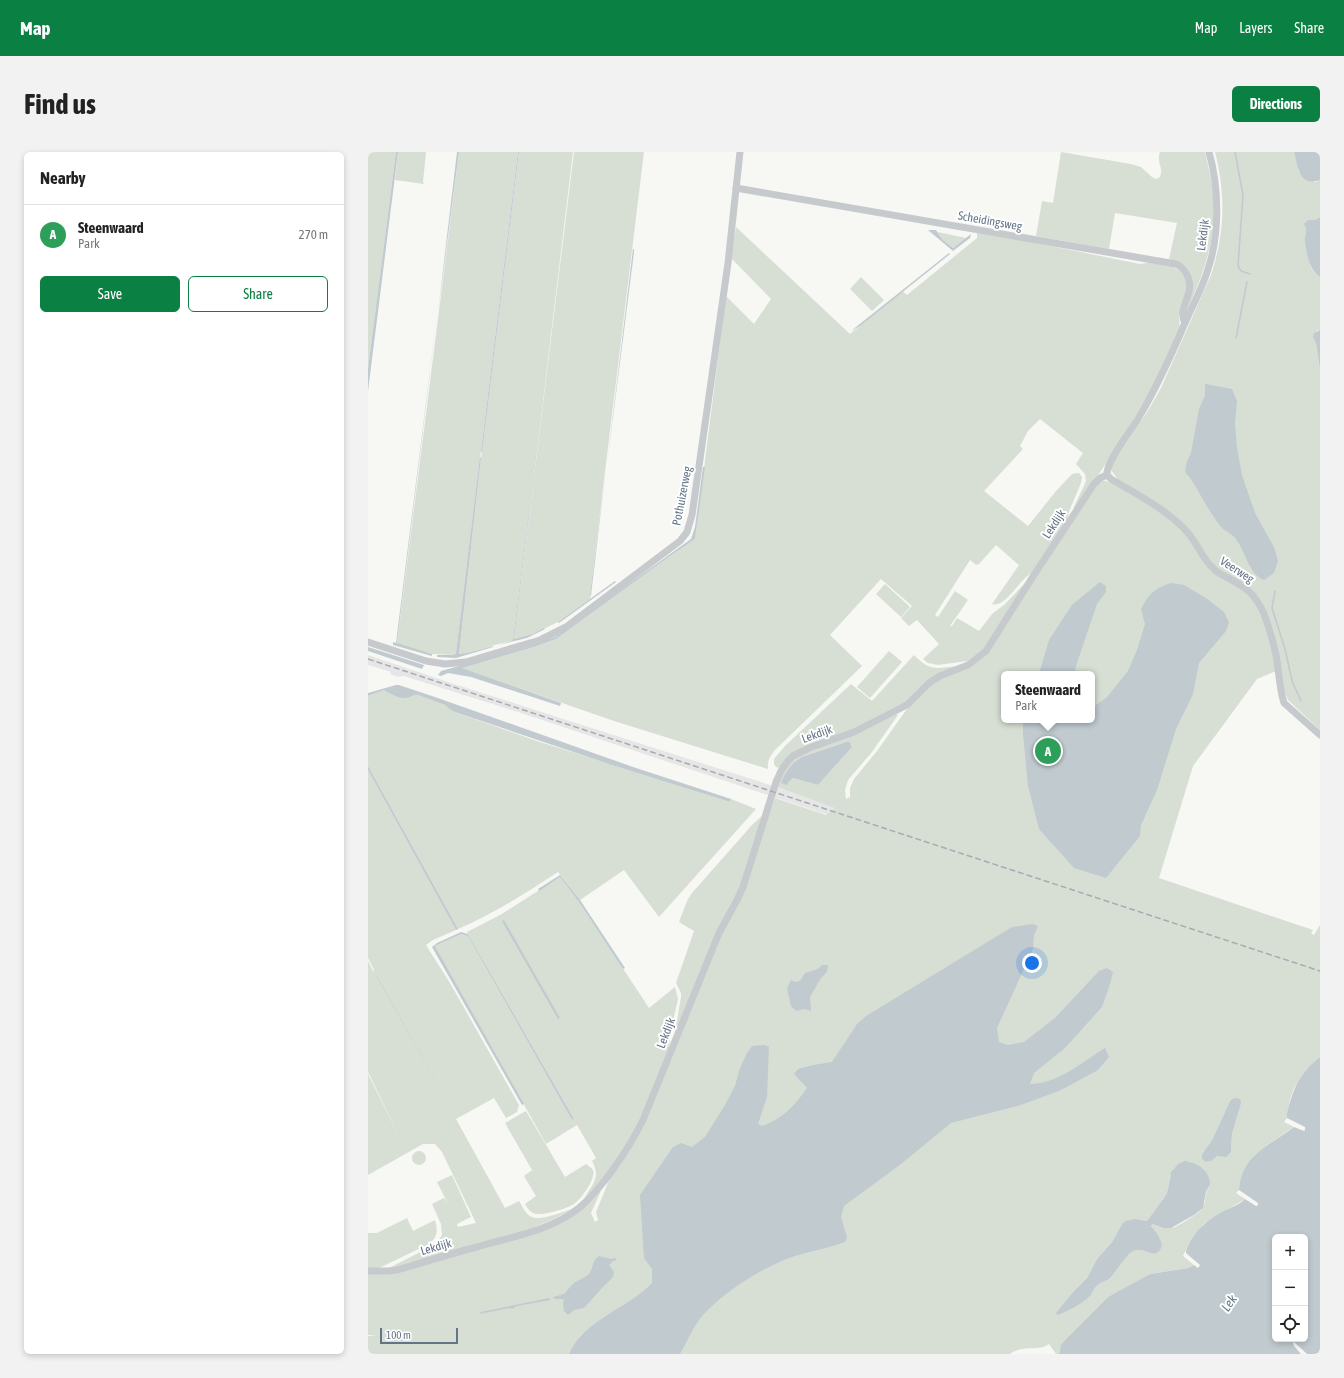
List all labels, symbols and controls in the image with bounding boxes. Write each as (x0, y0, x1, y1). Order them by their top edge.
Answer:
text: Map (20, 17, 51, 39)
text: Map (1195, 20, 1217, 36)
text: Layers (1239, 20, 1272, 36)
text: Share (1294, 20, 1324, 36)
button: Directions (1232, 86, 1320, 122)
text: Find us (24, 88, 96, 120)
text: Nearby (40, 168, 86, 188)
street label: Scheidingsweg (957, 208, 1024, 234)
street label: Lekdijk (1194, 218, 1212, 252)
text: Steenwaard (78, 219, 144, 236)
text: A (50, 227, 56, 242)
text: 270 m (299, 227, 328, 242)
text: Park (78, 236, 100, 251)
button: Save (40, 276, 180, 312)
button: Share (188, 276, 328, 312)
street label: Pothuizerweg (669, 464, 695, 527)
street label: Lekdijk (1040, 506, 1069, 541)
street label: Veerweg (1217, 554, 1257, 587)
popup (1001, 671, 1095, 723)
text: Steenwaard (1015, 681, 1081, 698)
text: Park (1015, 698, 1037, 713)
street label: Lekdijk (800, 722, 835, 746)
pin: A (1035, 736, 1061, 766)
your location (1022, 953, 1042, 973)
street label: Lekdijk (654, 1015, 678, 1050)
map controls (1272, 1234, 1308, 1342)
button: + (1272, 1234, 1308, 1270)
street label: Lekdijk (419, 1236, 454, 1258)
button: − (1272, 1270, 1308, 1306)
water label: Lek (1218, 1292, 1240, 1314)
button: locate (1272, 1306, 1308, 1342)
scale bar (380, 1326, 458, 1345)
text: 100 m (386, 1329, 411, 1341)

